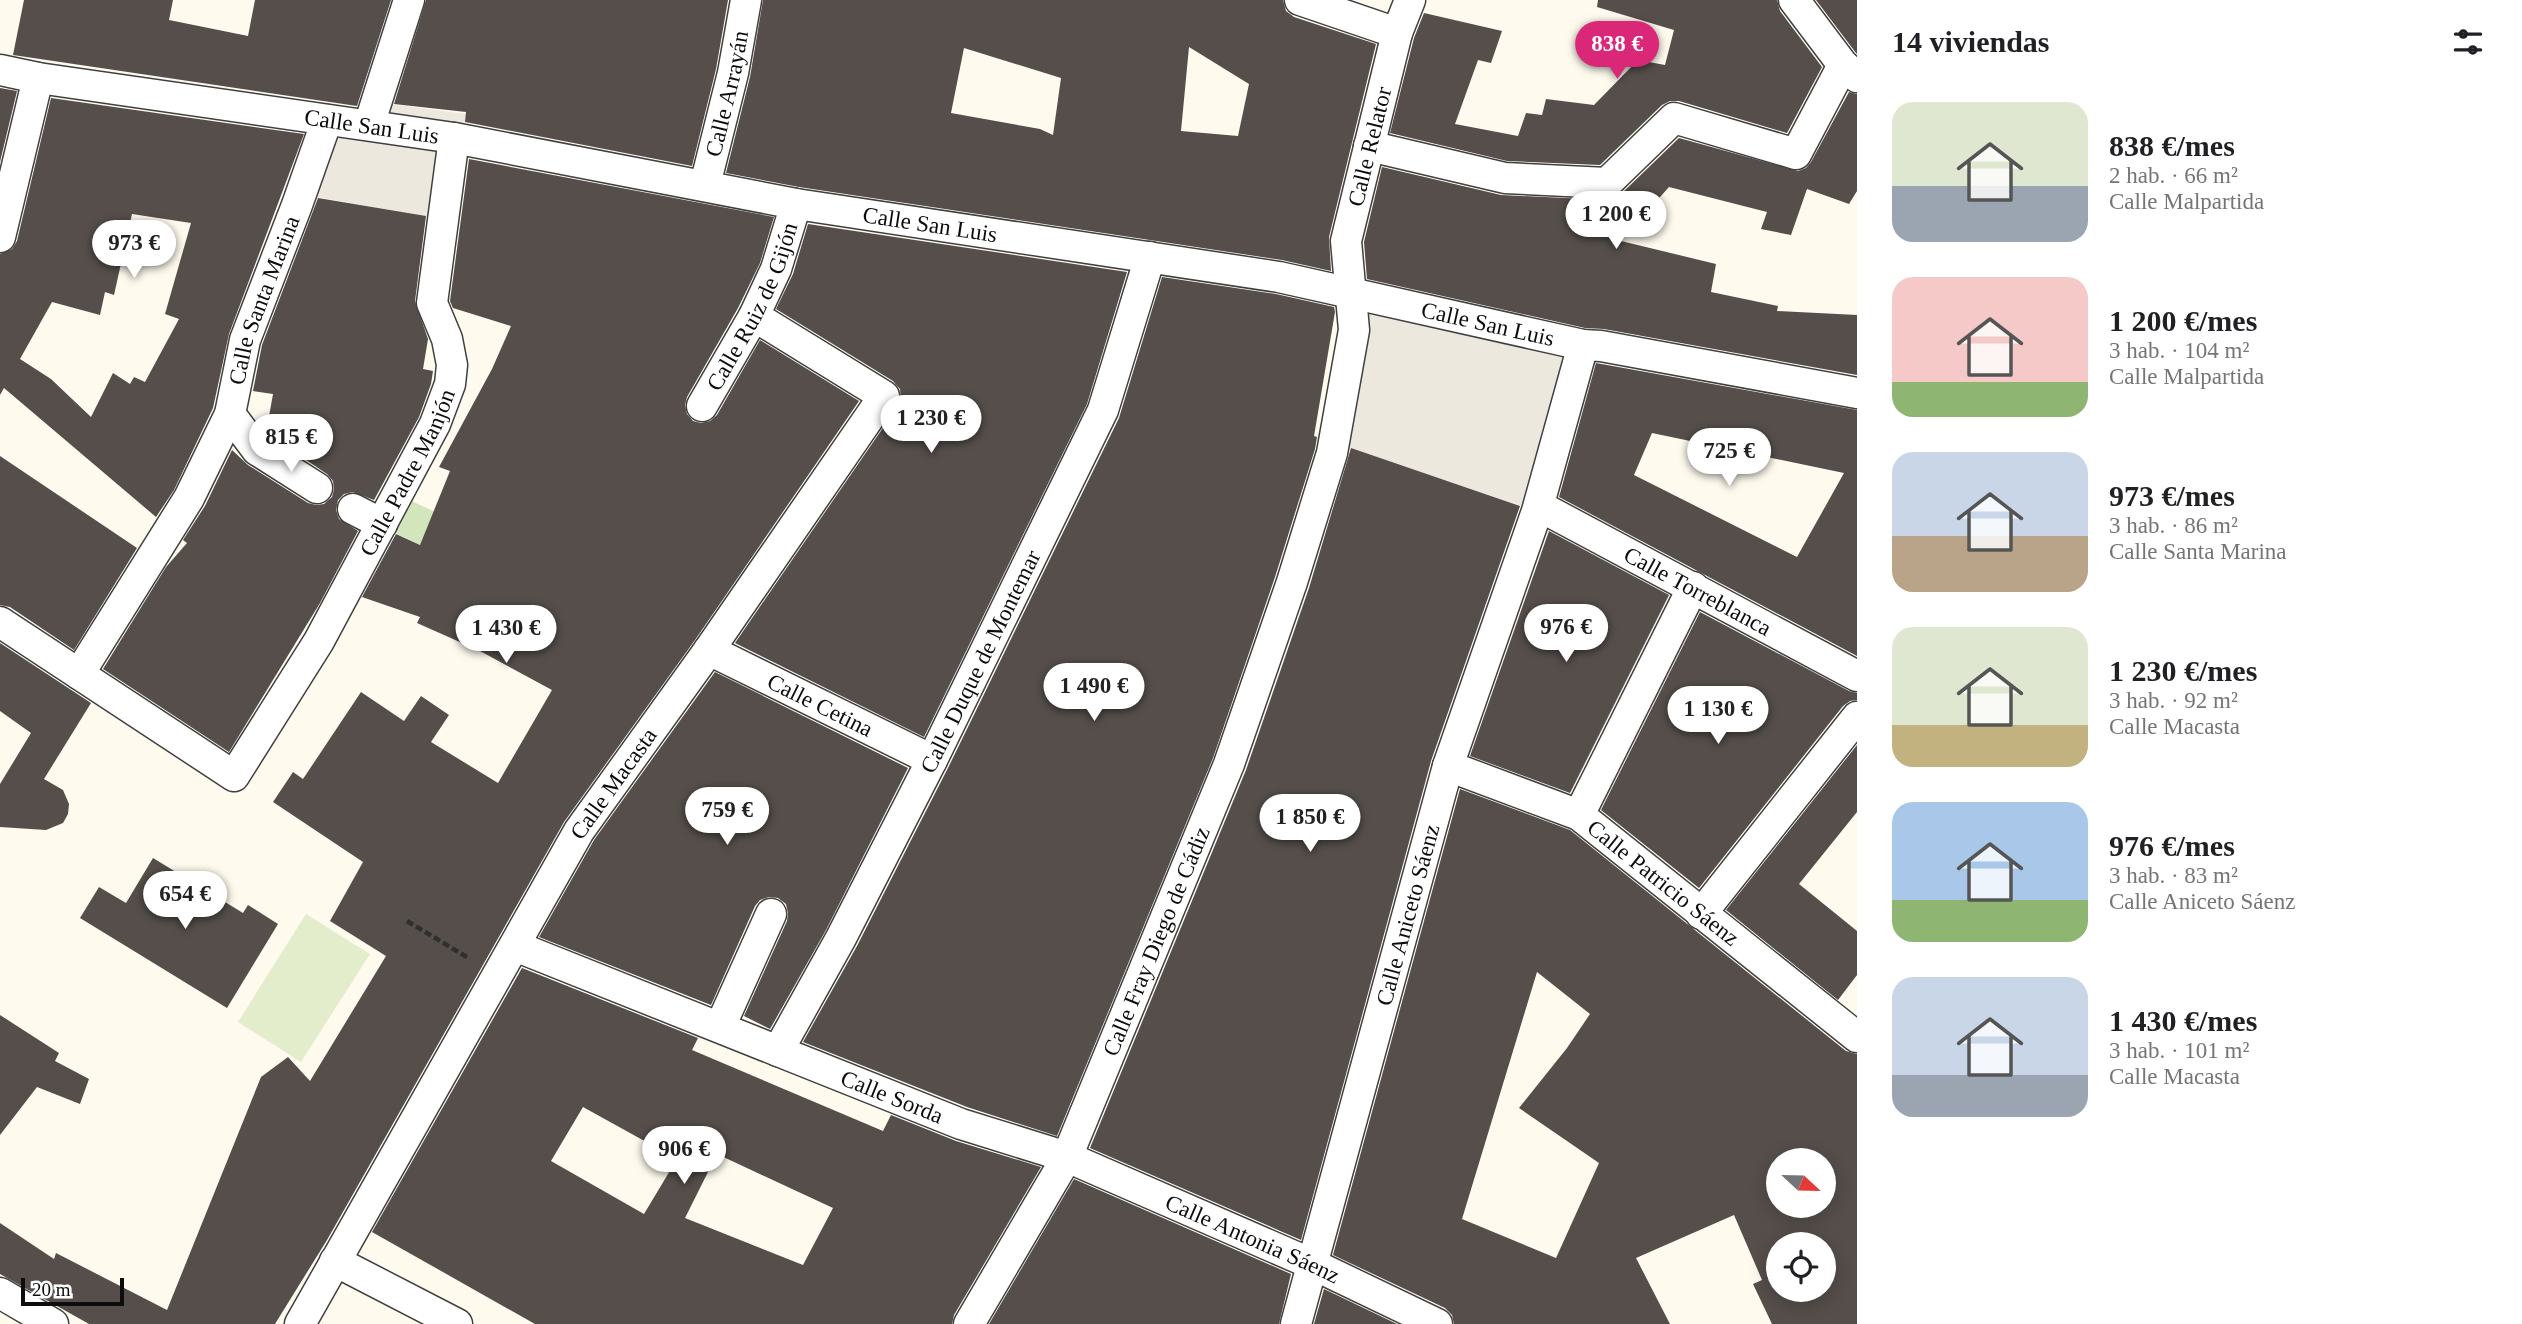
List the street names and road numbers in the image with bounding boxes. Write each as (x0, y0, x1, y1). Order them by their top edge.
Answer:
street label: Calle Arrayán (700, 28, 753, 159)
street label: Calle Relator (1343, 84, 1396, 209)
street label: Calle San Luis (303, 104, 441, 148)
street label: Calle San Luis (861, 202, 999, 247)
street label: Calle Santa Marina (224, 212, 304, 387)
street label: Calle Ruiz de Gijón (701, 219, 802, 395)
street label: Calle San Luis (1419, 297, 1557, 351)
street label: Calle Padre Manjón (354, 385, 460, 560)
street label: Calle Torreblanca (1620, 541, 1776, 640)
street label: Calle Duque de Montemar (915, 546, 1045, 777)
street label: Calle Cetina (763, 668, 877, 741)
street label: Calle Macasta (565, 723, 662, 844)
street label: Calle Patricio Sáenz (1583, 814, 1744, 950)
street label: Calle Aniceto Sáenz (1371, 822, 1444, 1008)
street label: Calle Fray Diego de Cádiz (1098, 823, 1214, 1059)
street label: Calle Sorda (837, 1065, 947, 1128)
street label: Calle Antonia Sáenz (1162, 1189, 1344, 1288)

